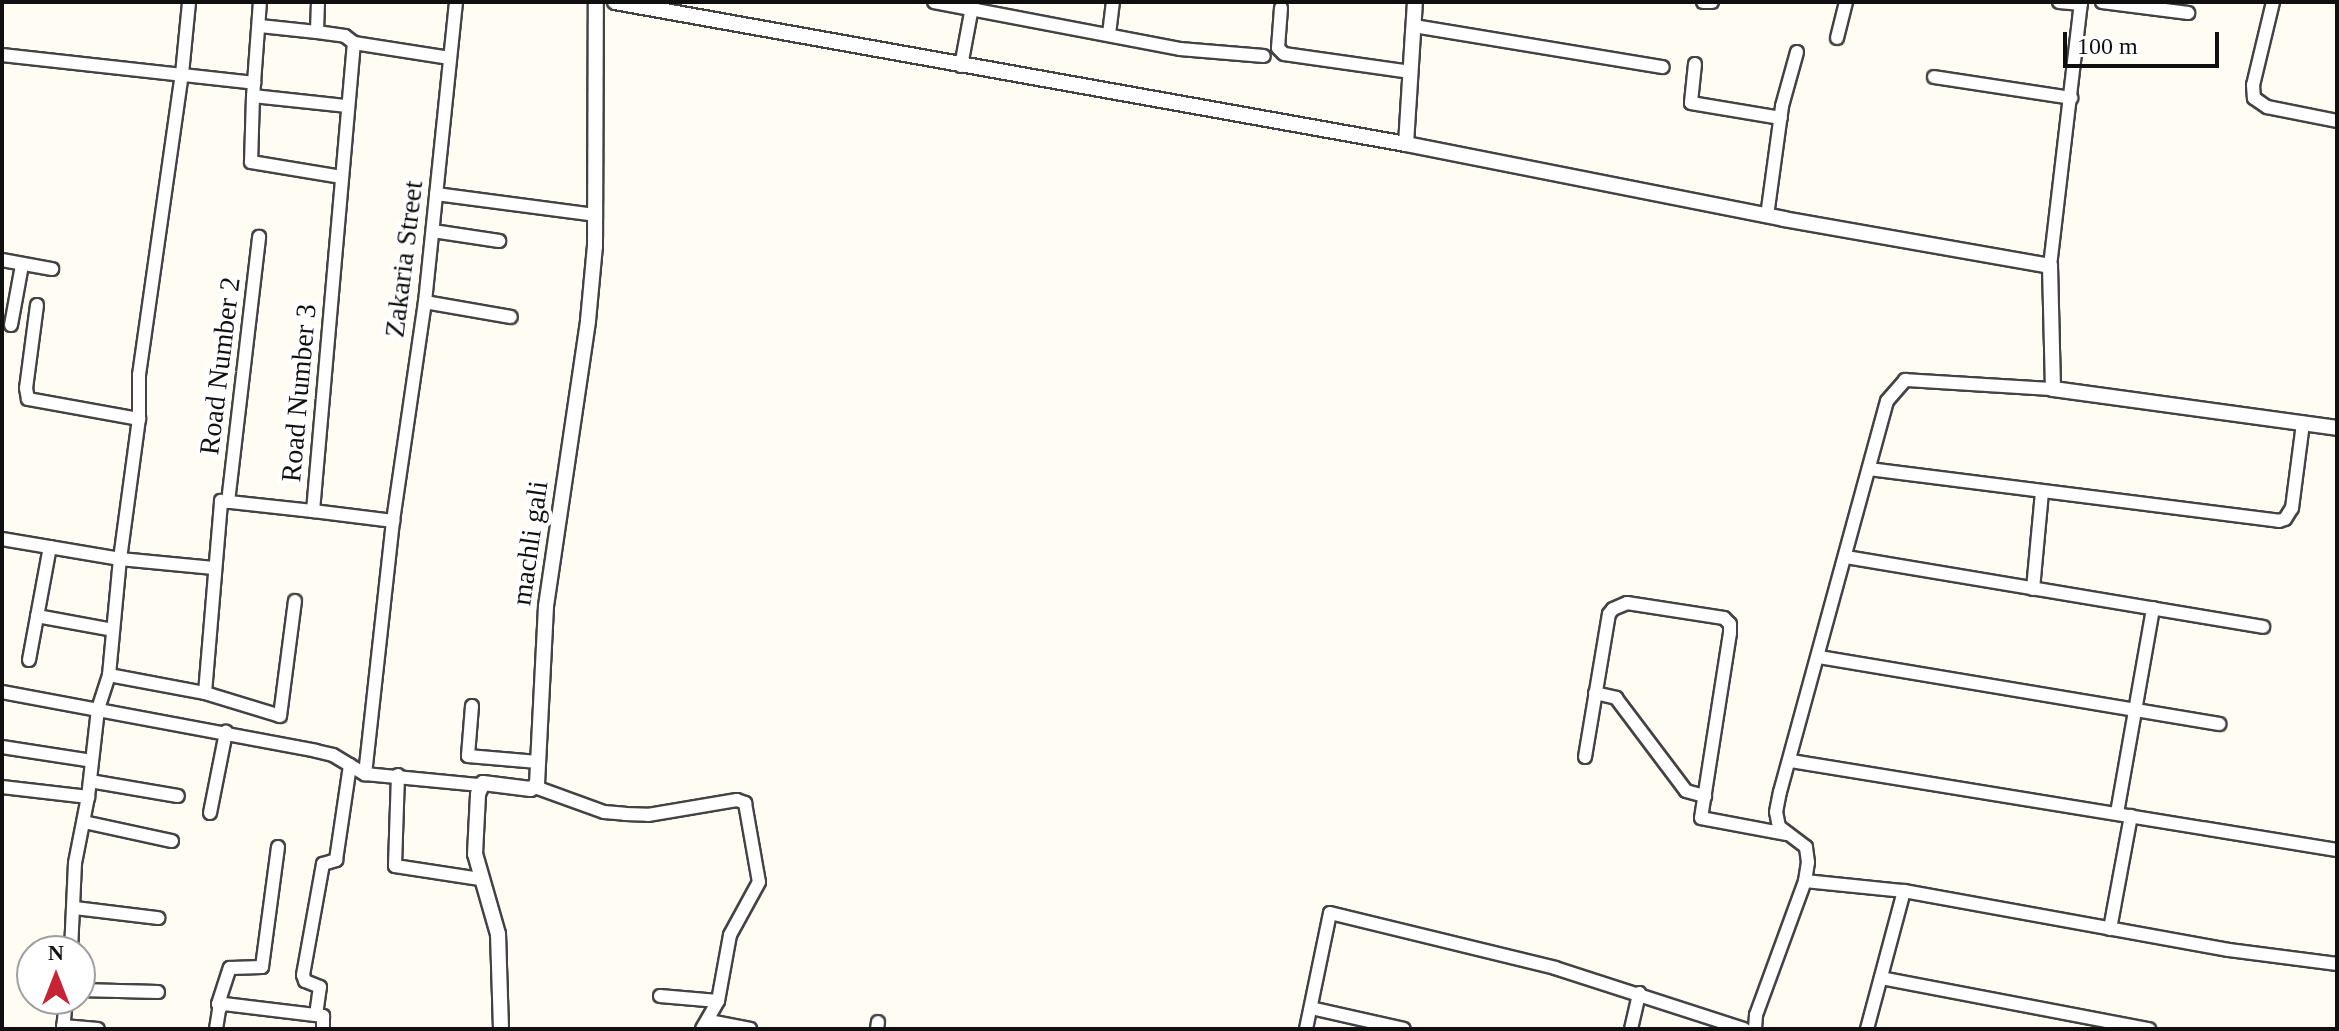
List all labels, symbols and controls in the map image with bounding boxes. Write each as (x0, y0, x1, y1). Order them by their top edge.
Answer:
scale bar (2067, 16, 2223, 66)
text: 100 m (2077, 33, 2138, 59)
street label: Zakaria Street (378, 179, 430, 339)
street label: Road Number 2 (192, 275, 248, 457)
street label: Road Number 3 (274, 302, 324, 484)
street label: machli gali (505, 479, 555, 607)
north arrow (16, 935, 96, 1015)
text: N (48, 940, 64, 965)

